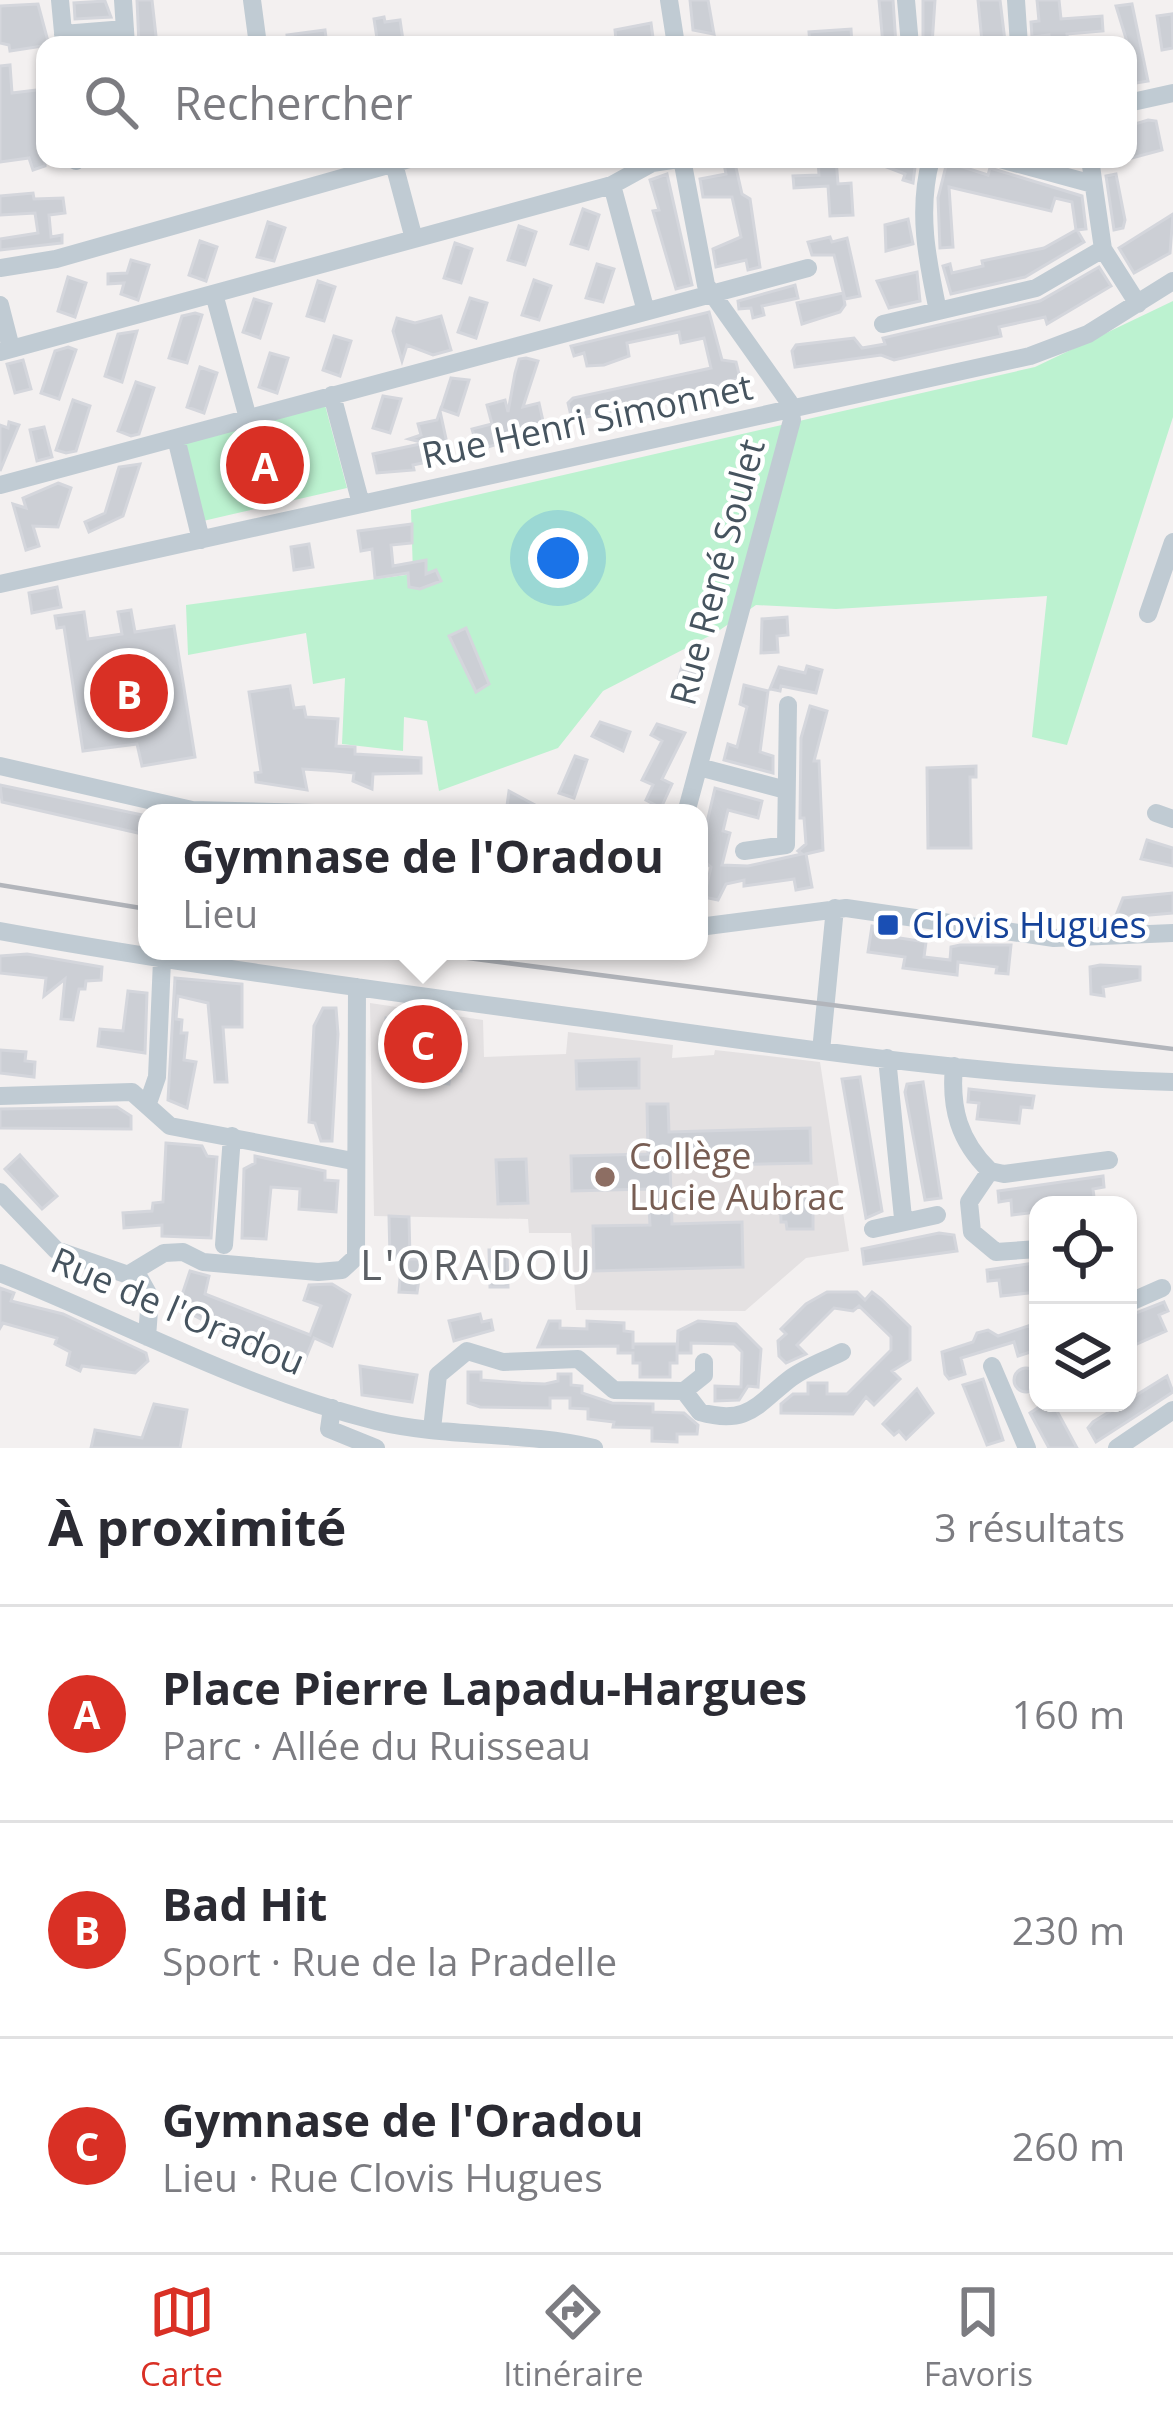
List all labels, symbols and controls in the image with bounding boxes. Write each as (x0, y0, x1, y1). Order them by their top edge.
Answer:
search box (36, 36, 1137, 168)
icon: search (78, 69, 144, 135)
text: Rechercher (174, 72, 413, 133)
street label: Rue Henri Simonnet (417, 362, 757, 479)
pin: A (226, 420, 304, 510)
street label: Rue René Soulet (657, 433, 776, 710)
your location (528, 528, 588, 588)
pin: B (90, 648, 168, 738)
popup (138, 804, 708, 960)
text: Gymnase de l'Oradou (182, 825, 664, 886)
text: Lieu (182, 886, 258, 939)
place label: Clovis Hugues (912, 900, 1147, 949)
marker: Clovis Hugues (875, 912, 901, 938)
pin: C (384, 999, 462, 1089)
place label: Collège Lucie Aubrac (629, 1131, 845, 1221)
marker: Collège Lucie Aubrac (592, 1164, 618, 1190)
map controls (1029, 1196, 1137, 1412)
button: locate (1029, 1196, 1137, 1304)
street label: Rue de l'Oradou (44, 1235, 312, 1386)
district label: L'ORADOU (360, 1235, 594, 1292)
button: layers (1029, 1304, 1137, 1412)
text: À proximité (48, 1491, 346, 1561)
text: 3 résultats (934, 1500, 1125, 1553)
text: Place Pierre Lapadu-Hargues (162, 1657, 807, 1718)
text: A (74, 1687, 100, 1740)
text: 160 m (1012, 1687, 1125, 1740)
text: Parc · Allée du Ruisseau (162, 1718, 591, 1771)
text: Bad Hit (162, 1873, 327, 1934)
text: B (74, 1903, 100, 1956)
text: 230 m (1012, 1903, 1125, 1956)
text: Sport · Rue de la Pradelle (162, 1934, 617, 1987)
text: Gymnase de l'Oradou (162, 2089, 644, 2150)
text: C (75, 2119, 99, 2172)
text: 260 m (1012, 2119, 1125, 2172)
text: Lieu · Rue Clovis Hugues (162, 2150, 603, 2203)
tab: Carte (140, 2279, 223, 2396)
tab: Itinéraire (503, 2279, 643, 2396)
tab: Favoris (924, 2279, 1033, 2396)

